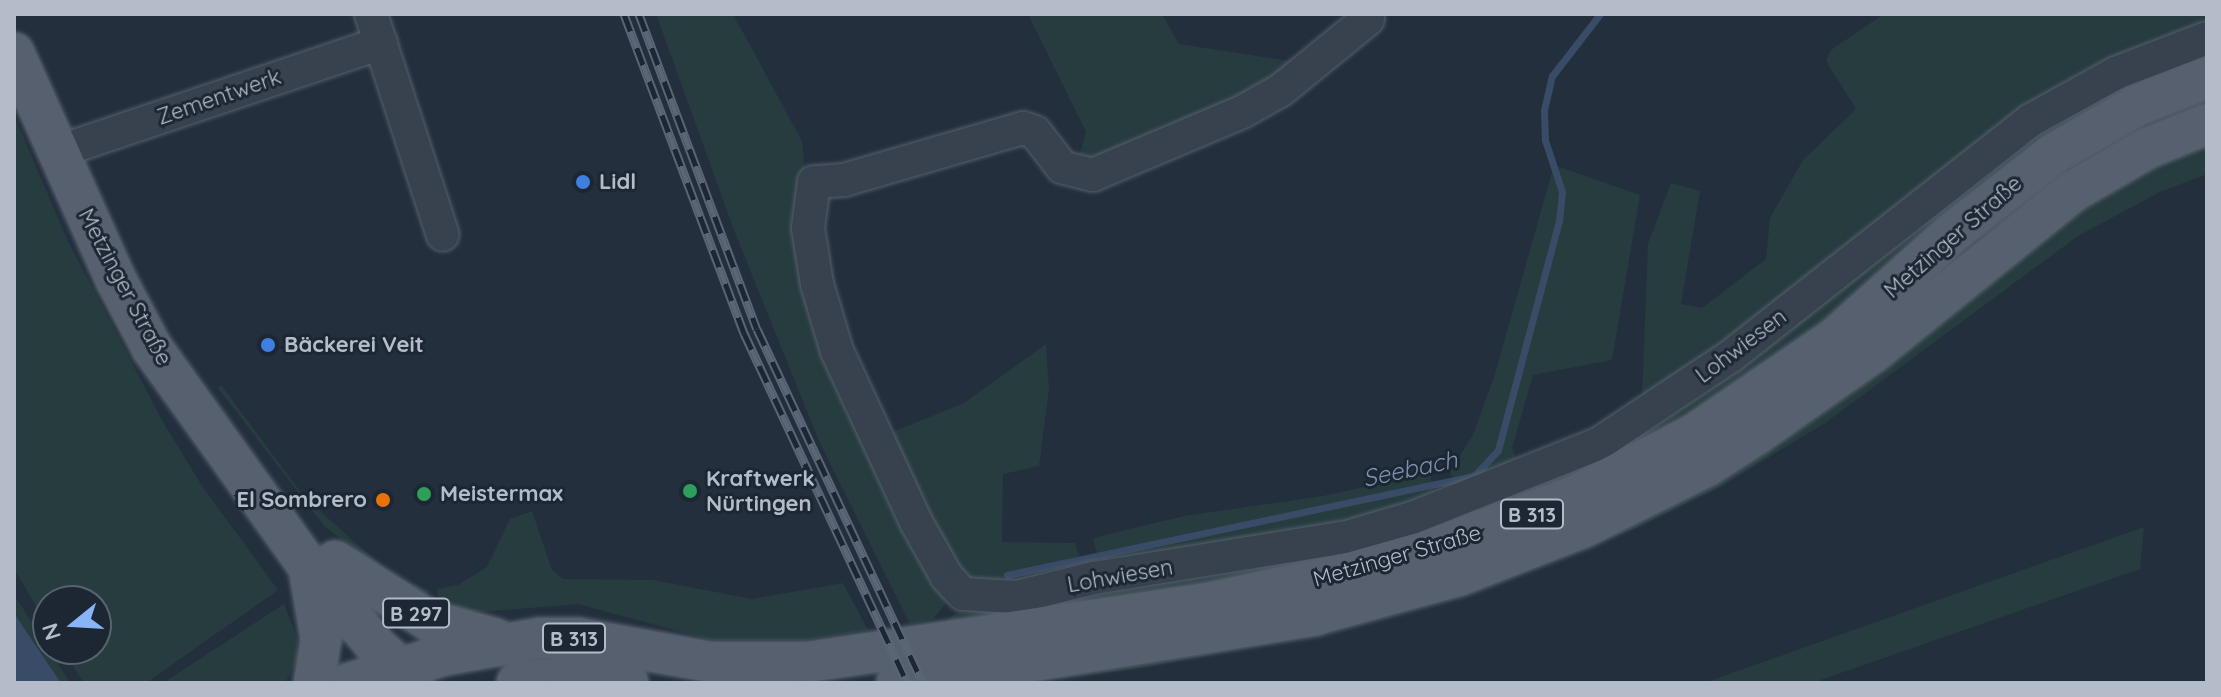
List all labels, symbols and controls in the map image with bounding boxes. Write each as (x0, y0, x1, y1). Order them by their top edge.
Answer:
street label: Zementwerk (154, 63, 284, 131)
place label: Lidl (599, 169, 636, 195)
street label: Metzinger Straße (1879, 170, 2027, 304)
marker: Lidl (574, 173, 592, 191)
street label: Metzinger Straße (73, 204, 177, 370)
street label: Lohwiesen (1690, 303, 1792, 389)
place label: Bäckerei Veit (284, 332, 424, 358)
marker: Bäckerei Veit (259, 336, 277, 354)
water label: Seebach (1360, 445, 1460, 493)
place label: Kraftwerk Nürtingen (706, 465, 815, 516)
place label: Meistermax (440, 481, 563, 507)
marker: Kraftwerk Nürtingen (681, 482, 699, 500)
marker: Meistermax (415, 485, 433, 503)
place label: El Sombrero (237, 487, 367, 513)
marker: El Sombrero (374, 491, 392, 509)
road number: B 313 (1500, 498, 1564, 530)
street label: Metzinger Straße (1310, 519, 1484, 593)
street label: Lohwiesen (1065, 554, 1175, 598)
north arrow (32, 585, 112, 665)
road number: B 297 (382, 597, 450, 629)
text: N (35, 620, 67, 644)
road number: B 313 (542, 622, 606, 654)

